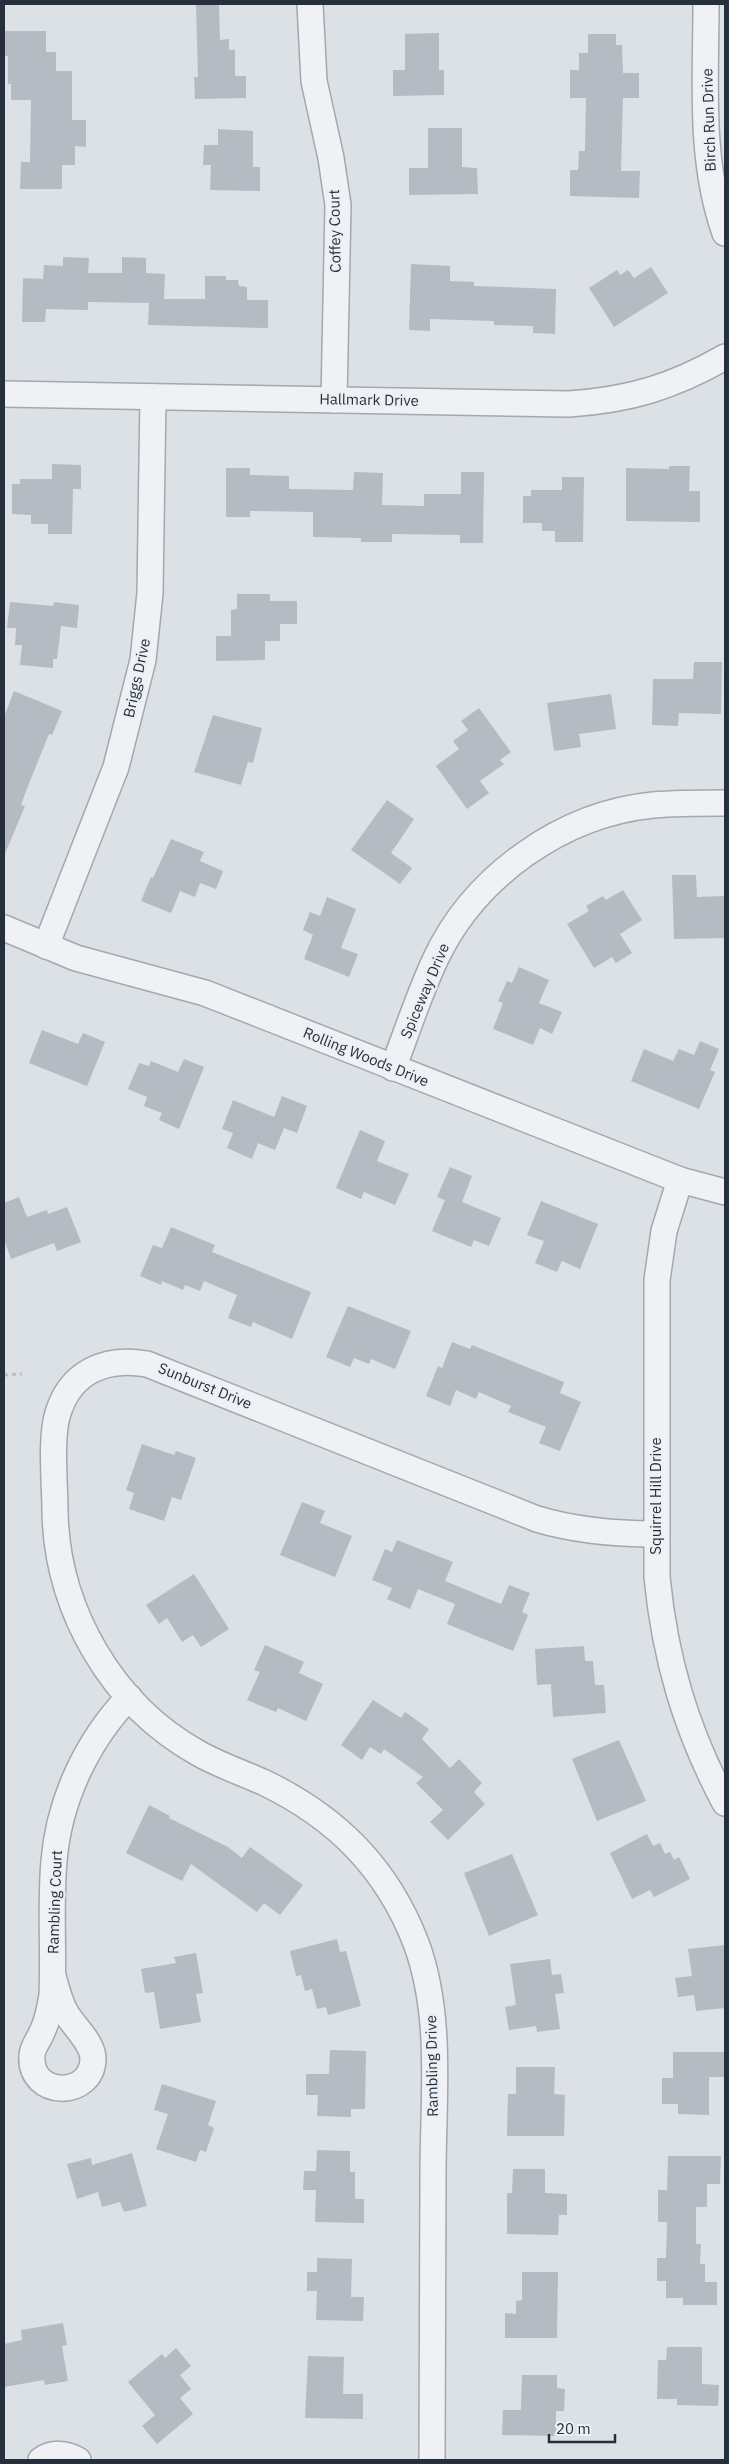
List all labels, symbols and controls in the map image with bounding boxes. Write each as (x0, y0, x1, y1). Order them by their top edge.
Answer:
street label: Birch Run Drive (697, 68, 720, 172)
street label: Coffey Court (324, 189, 345, 273)
street label: Hallmark Drive (319, 389, 419, 410)
street label: Briggs Drive (119, 637, 154, 719)
street label: Spiceway Drive (396, 940, 453, 1041)
street label: Rolling Woods Drive (301, 1023, 432, 1090)
street label: Sunburst Drive (156, 1358, 255, 1413)
street label: Squirrel Hill Drive (646, 1437, 665, 1555)
street label: Rambling Court (43, 1850, 66, 1954)
street label: Rambling Drive (421, 2015, 442, 2117)
scale bar (549, 2412, 615, 2444)
text: 20 m (556, 2419, 591, 2438)

